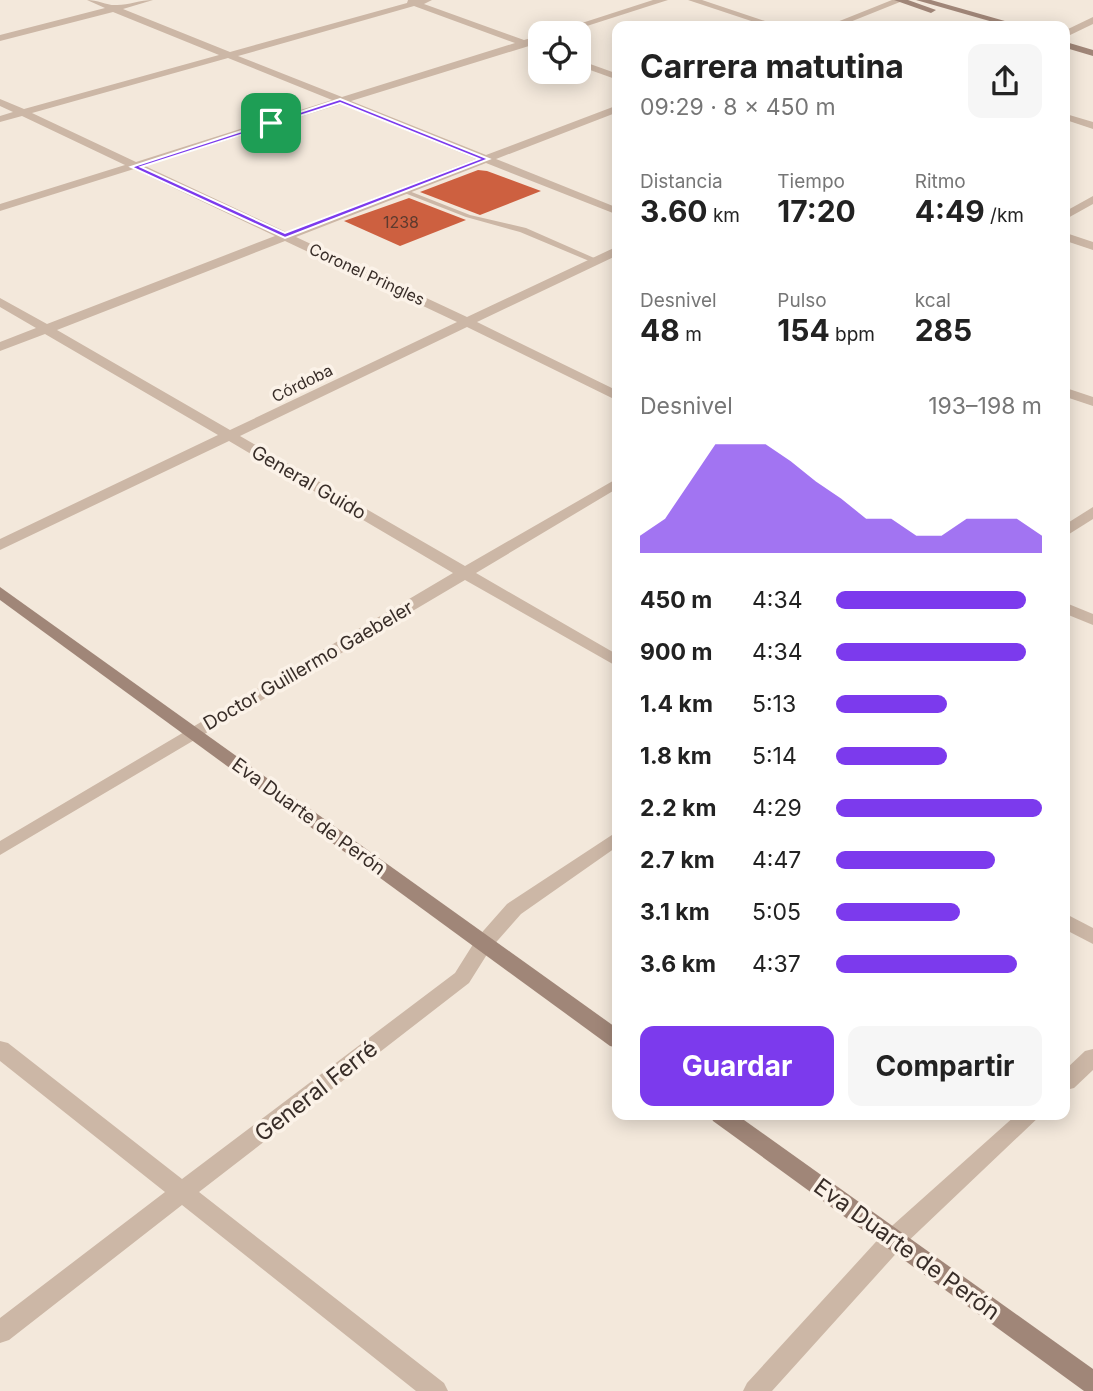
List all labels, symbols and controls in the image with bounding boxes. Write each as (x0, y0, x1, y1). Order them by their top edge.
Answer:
map controls (528, 21, 591, 84)
button: locate (528, 21, 591, 84)
button: share (968, 44, 1042, 118)
text: Carrera matutina (640, 47, 904, 86)
pin (241, 93, 301, 153)
text: 09:29 · 8 × 450 m (640, 93, 836, 121)
icon: arrive (252, 104, 290, 142)
text: Distancia (640, 170, 723, 193)
text: Tiempo (777, 170, 845, 193)
text: Ritmo (915, 170, 966, 193)
text: 3.60 (640, 193, 708, 229)
text: 17:20 (777, 193, 856, 229)
text: 4:49 (915, 193, 985, 229)
text: km (708, 204, 740, 227)
text: /km (985, 204, 1024, 227)
house number: 1238 (383, 212, 419, 232)
street label: Coronel Pringles (306, 239, 428, 309)
text: Desnivel (640, 289, 717, 312)
text: Pulso (777, 289, 827, 312)
text: kcal (915, 289, 951, 312)
text: 48 (640, 312, 680, 348)
text: 154 (777, 312, 830, 348)
text: 285 (915, 312, 972, 348)
text: m (680, 323, 702, 346)
text: bpm (830, 323, 875, 346)
street label: Córdoba (268, 360, 336, 406)
text: Desnivel (640, 392, 733, 420)
text: 193–198 m (928, 392, 1042, 420)
street label: General Guido (247, 440, 370, 524)
text: 450 m (640, 586, 712, 614)
text: 4:34 (752, 586, 803, 614)
street label: Doctor Guillermo Gaebeler (199, 596, 417, 735)
text: 900 m (640, 638, 712, 666)
text: 4:34 (752, 638, 803, 666)
text: 1.4 km (640, 690, 713, 718)
text: 5:13 (752, 690, 796, 718)
text: 1.8 km (640, 742, 712, 770)
text: 5:14 (752, 742, 797, 770)
street label: Eva Duarte de Perón (227, 753, 390, 880)
text: 2.2 km (640, 794, 716, 822)
text: 4:29 (752, 794, 802, 822)
text: 2.7 km (640, 846, 715, 874)
text: 4:47 (752, 846, 801, 874)
text: 3.1 km (640, 898, 710, 926)
text: 5:05 (752, 898, 801, 926)
text: 3.6 km (640, 950, 716, 978)
text: 4:37 (752, 950, 801, 978)
button: Guardar (640, 1026, 834, 1106)
button: Compartir (848, 1026, 1042, 1106)
street label: General Ferré (249, 1034, 383, 1148)
street label: Eva Duarte de Perón (809, 1172, 1005, 1326)

